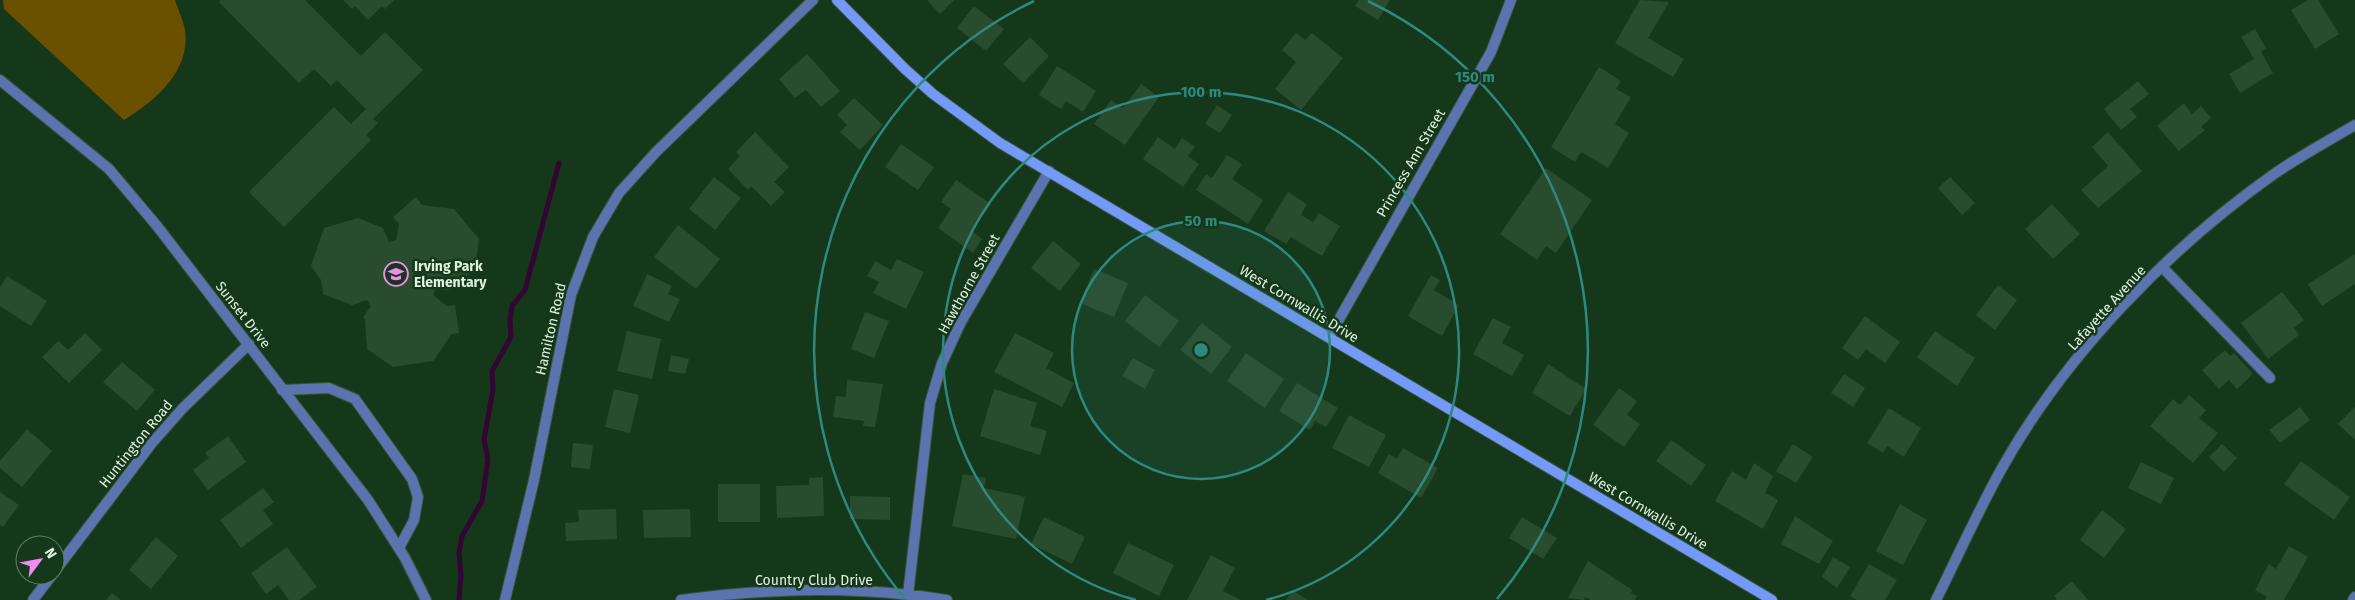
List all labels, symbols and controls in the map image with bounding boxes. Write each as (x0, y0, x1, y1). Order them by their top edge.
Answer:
text: 150 m (1455, 68, 1495, 86)
text: 100 m (1181, 83, 1221, 101)
street label: Princess Ann Street (1373, 105, 1449, 220)
text: 50 m (1184, 212, 1218, 230)
street label: Hawthorne Street (935, 230, 1004, 337)
place label: Irving Park Elementary (414, 258, 487, 291)
school or university icon: Irving Park Elementary (383, 261, 409, 287)
street label: West Cornwallis Drive (1236, 262, 1362, 346)
street label: Lafayette Avenue (2064, 262, 2150, 354)
street label: Sunset Drive (212, 278, 274, 352)
street label: Hamilton Road (532, 281, 570, 377)
centre of rings (1192, 341, 1210, 359)
street label: Huntington Road (96, 397, 176, 491)
street label: West Cornwallis Drive (1585, 469, 1711, 553)
north arrow (15, 535, 65, 585)
text: N (41, 545, 60, 562)
street label: Country Club Drive (755, 572, 873, 589)

